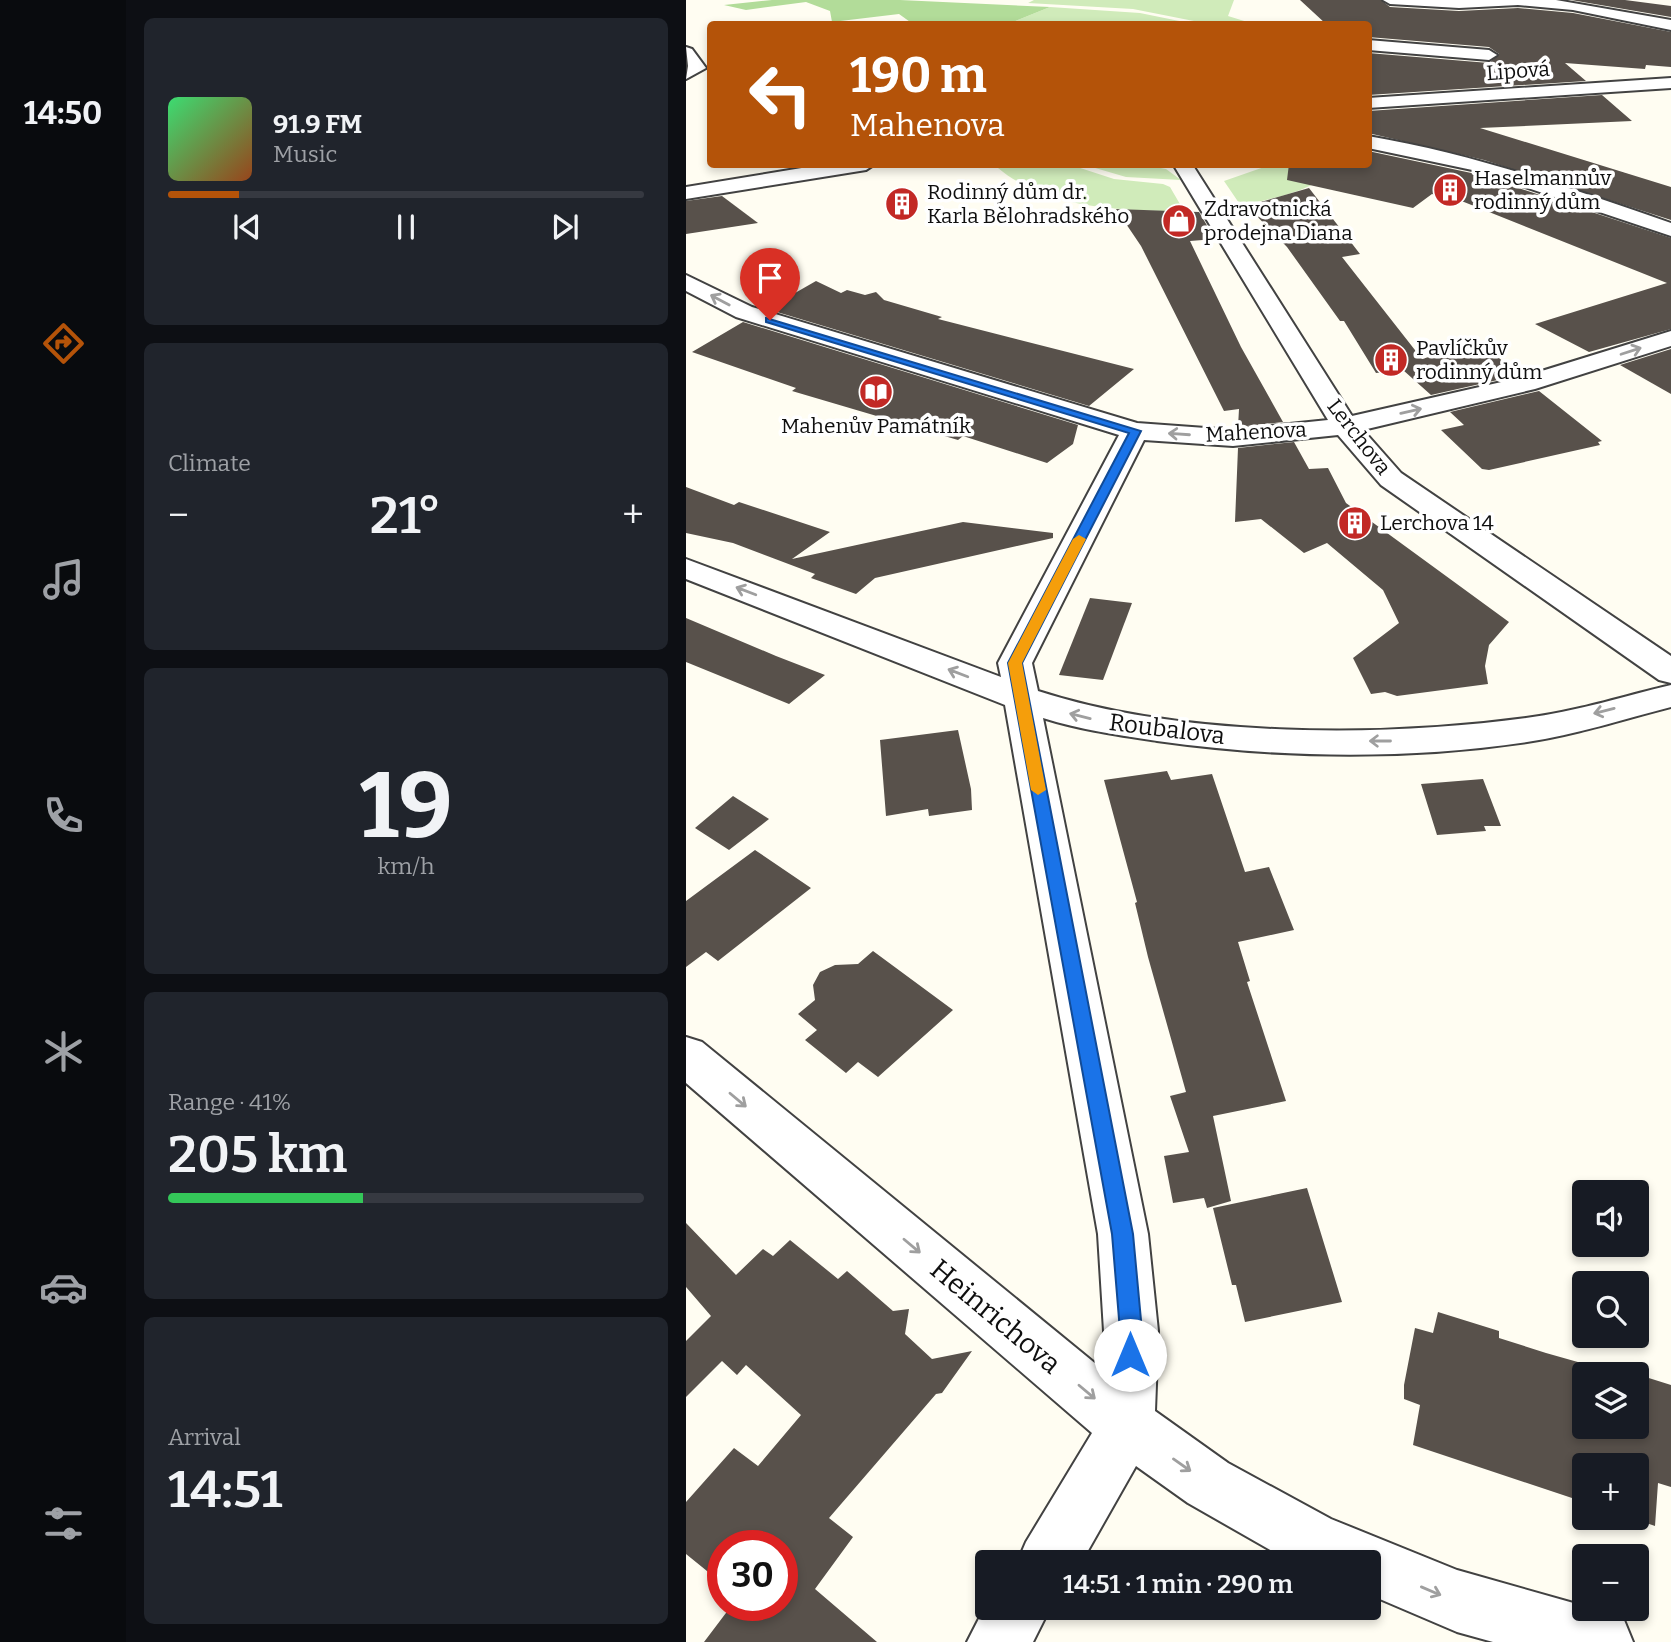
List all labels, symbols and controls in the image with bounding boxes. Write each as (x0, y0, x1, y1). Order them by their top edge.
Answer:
text: 190 m (850, 46, 987, 105)
icon: left (735, 49, 826, 140)
street label: Lipová (1485, 56, 1551, 86)
text: 14:50 (24, 94, 102, 132)
text: Mahenova (850, 106, 1005, 144)
text: 91.9 FM (273, 109, 362, 140)
text: Music (273, 140, 337, 168)
place label: Haselmannův rodinný dům (1474, 165, 1612, 215)
building icon: Haselmannův rodinný dům (1431, 171, 1469, 209)
place label: Rodinný dům dr. Karla Bělohradského (927, 179, 1129, 229)
building icon: Rodinný dům dr. Karla Bělohradského (883, 185, 921, 223)
place label: Zdravotnická prodejna Diana (1204, 196, 1353, 246)
shop icon: Zdravotnická prodejna Diana (1160, 202, 1198, 240)
icon: previous (228, 208, 266, 246)
icon: pause (387, 208, 425, 246)
icon: next (546, 208, 584, 246)
pin (740, 248, 800, 320)
icon: arrive (751, 259, 789, 297)
one-way arrow (710, 293, 731, 306)
icon: directions (39, 319, 88, 368)
place label: Pavlíčkův rodinný dům (1416, 335, 1542, 385)
building icon: Pavlíčkův rodinný dům (1372, 341, 1410, 379)
one-way arrow (1619, 343, 1641, 356)
library icon: Mahenův Památník (857, 373, 895, 411)
street label: Lerchova (1321, 394, 1397, 480)
one-way arrow (1400, 404, 1422, 417)
place label: Mahenův Památník (781, 413, 971, 439)
street label: Mahenova (1205, 416, 1308, 448)
one-way arrow (1169, 427, 1191, 440)
text: Climate (168, 449, 251, 477)
text: 21° (370, 484, 441, 547)
text: − (168, 492, 189, 538)
text: + (622, 492, 644, 538)
building icon: Lerchova 14 (1336, 504, 1374, 542)
place label: Lerchova 14 (1380, 510, 1494, 536)
icon: music (39, 555, 88, 604)
one-way arrow (735, 584, 757, 597)
one-way arrow (947, 666, 969, 679)
one-way arrow (1593, 705, 1616, 718)
street label: Roubalova (1107, 708, 1227, 750)
one-way arrow (1070, 709, 1092, 722)
one-way arrow (1368, 734, 1391, 748)
text: 19 (359, 752, 453, 861)
icon: phone (39, 791, 88, 840)
text: km/h (378, 852, 434, 880)
icon: climate (39, 1027, 88, 1076)
text: Range · 41% (168, 1088, 291, 1116)
one-way arrow (729, 1092, 747, 1108)
text: 205 km (168, 1123, 347, 1186)
map controls (1572, 1180, 1649, 1621)
button: sound (1572, 1180, 1649, 1257)
one-way arrow (903, 1238, 921, 1254)
street label: Heinrichova (924, 1252, 1068, 1380)
icon: car (39, 1263, 88, 1312)
button: search (1572, 1271, 1649, 1348)
position arrow (1093, 1318, 1167, 1392)
button: layers (1572, 1362, 1649, 1439)
one-way arrow (1077, 1384, 1095, 1400)
text: Arrival (168, 1423, 241, 1451)
button: + (1572, 1453, 1649, 1530)
one-way arrow (1172, 1457, 1191, 1472)
text: 14:51 (168, 1458, 283, 1521)
icon: filters (39, 1499, 88, 1548)
speed limit sign: 30 (707, 1530, 798, 1621)
button: − (1572, 1544, 1649, 1621)
text: 14:51 · 1 min · 290 m (1063, 1569, 1293, 1600)
one-way arrow (1420, 1585, 1442, 1598)

